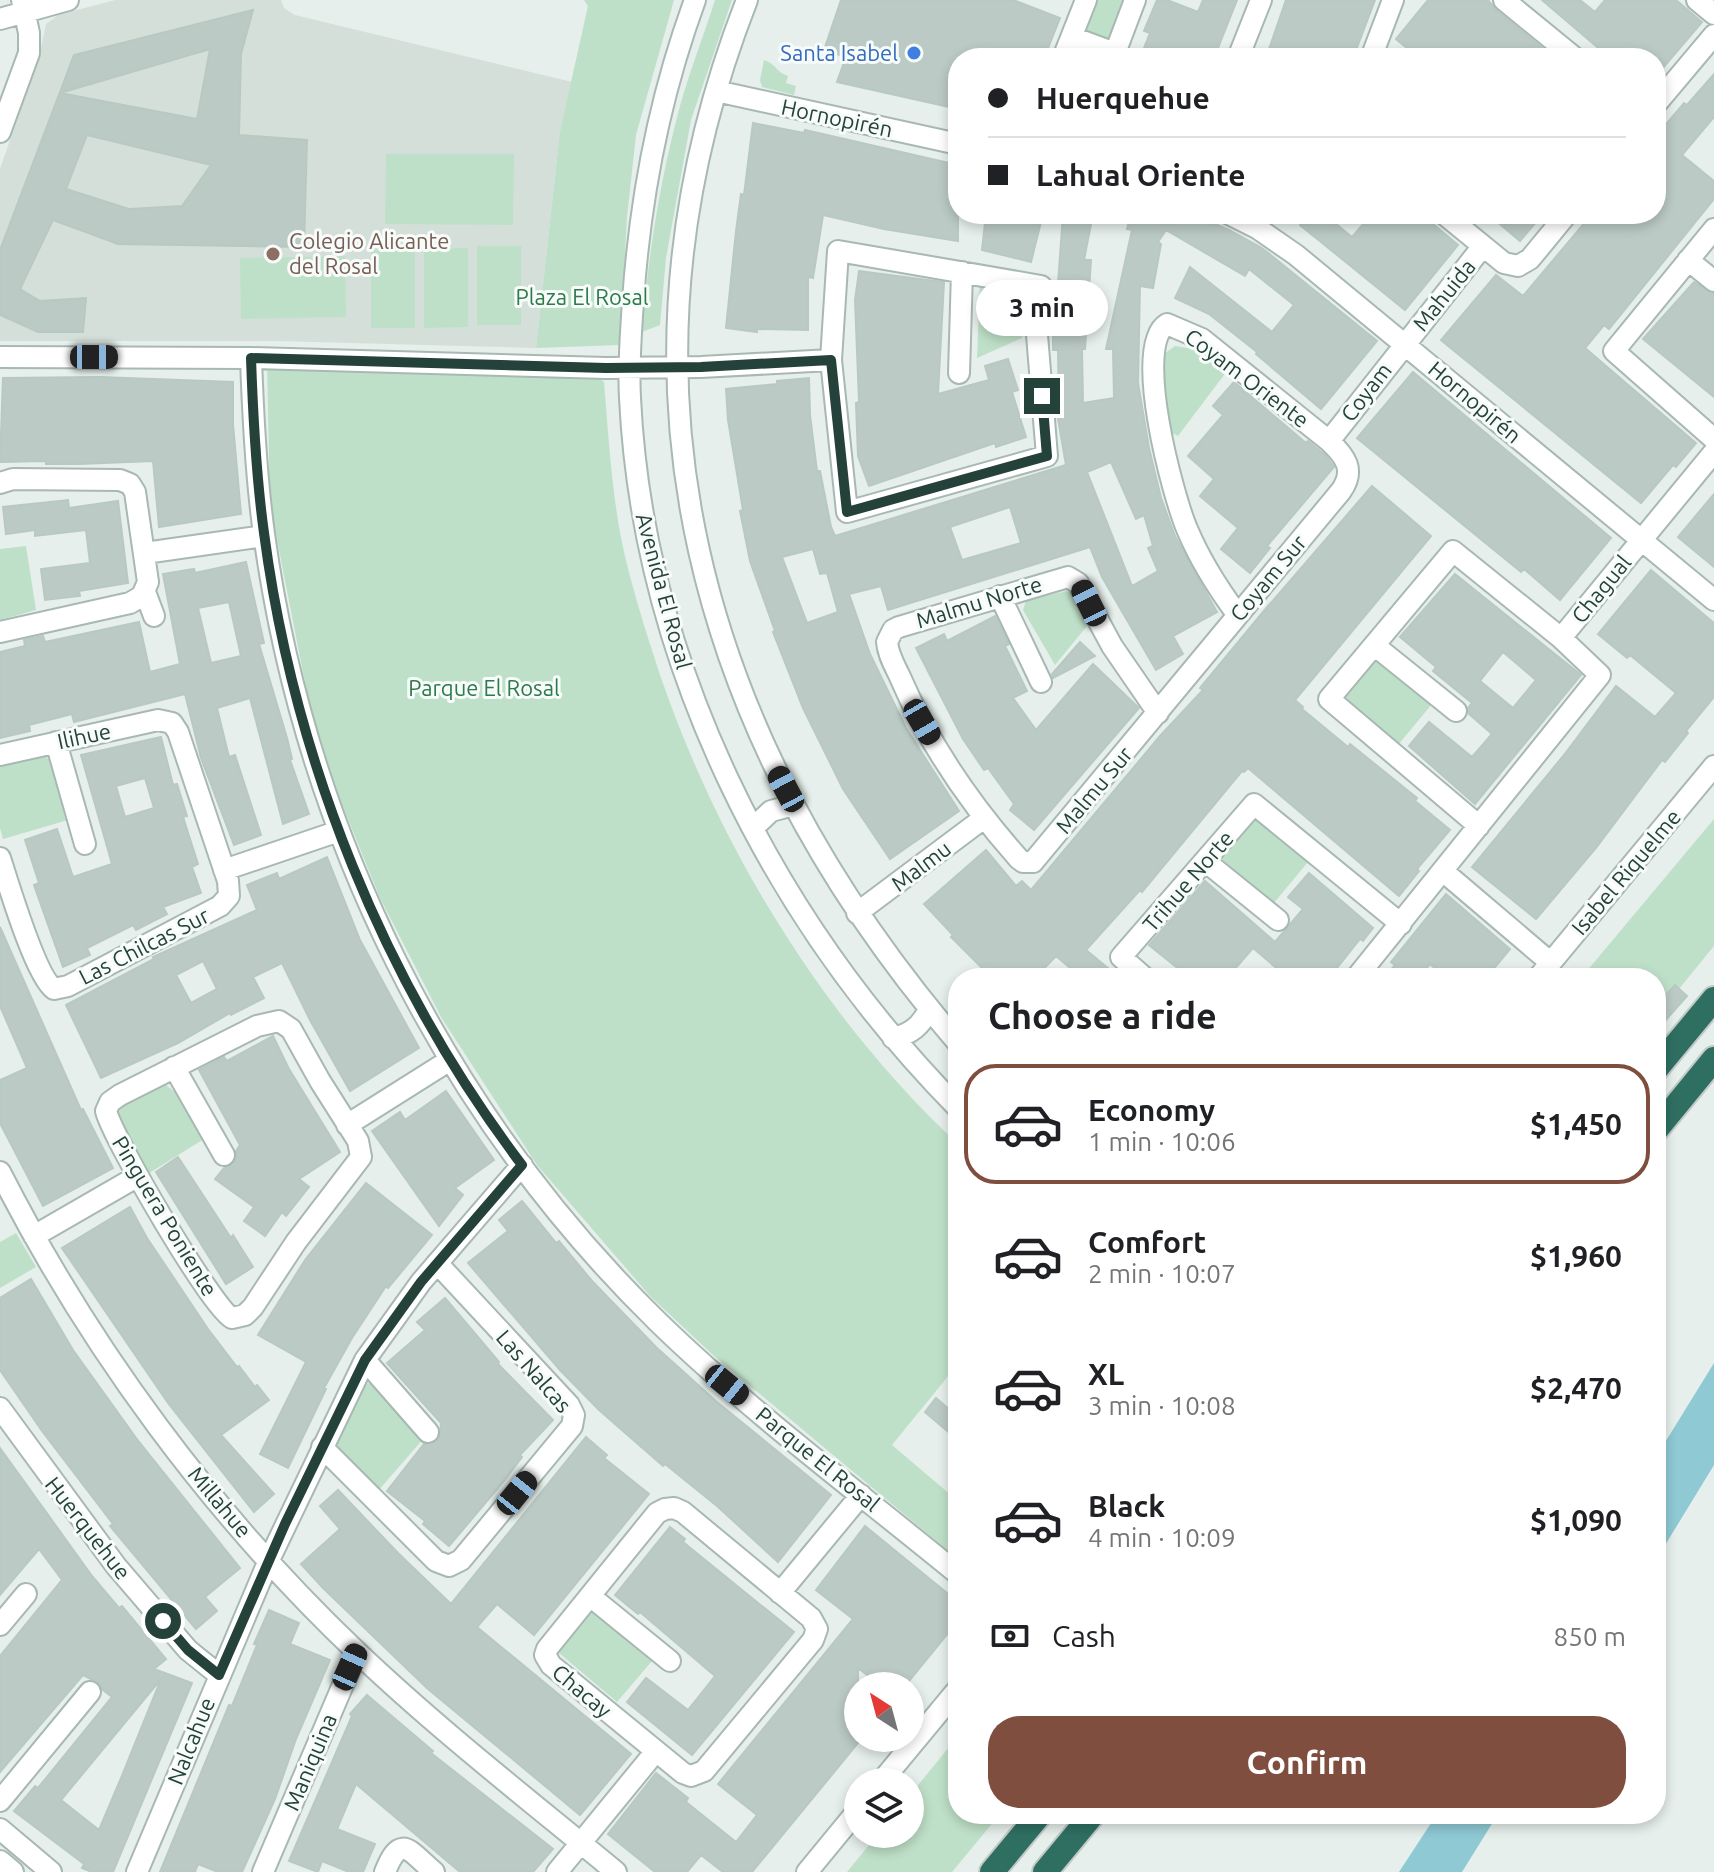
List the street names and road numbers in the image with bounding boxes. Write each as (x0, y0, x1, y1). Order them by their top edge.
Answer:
street label: Hornopirén (779, 94, 895, 142)
street label: Mahuida (1407, 254, 1480, 336)
street label: Coyam Oriente (1181, 323, 1314, 432)
street label: Hornopirén (1424, 356, 1527, 448)
street label: Coyam (1335, 358, 1396, 426)
street label: Avenida El Rosal (632, 510, 697, 672)
street label: Coyam Sur (1224, 529, 1311, 626)
street label: Chagual (1566, 550, 1636, 627)
street label: Malmu Norte (913, 570, 1045, 633)
street label: Ilihue (55, 718, 113, 753)
street label: Malmu Sur (1050, 741, 1137, 838)
street label: Isabel Riquelme (1566, 804, 1685, 939)
street label: Trihue Norte (1137, 825, 1238, 936)
street label: Malmu (886, 835, 955, 896)
street label: Las Chilcas Sur (74, 902, 214, 989)
street label: Pinguera Poniente (108, 1131, 223, 1300)
street label: Las Nalcas (492, 1324, 577, 1417)
street label: Parque El Rosal (752, 1401, 885, 1516)
street label: Millahue (184, 1461, 257, 1542)
street label: Huerquehue (41, 1471, 136, 1584)
street label: Chacay (548, 1659, 617, 1723)
street label: Nalcahue (162, 1694, 219, 1788)
street label: Maniquina (278, 1710, 341, 1814)

